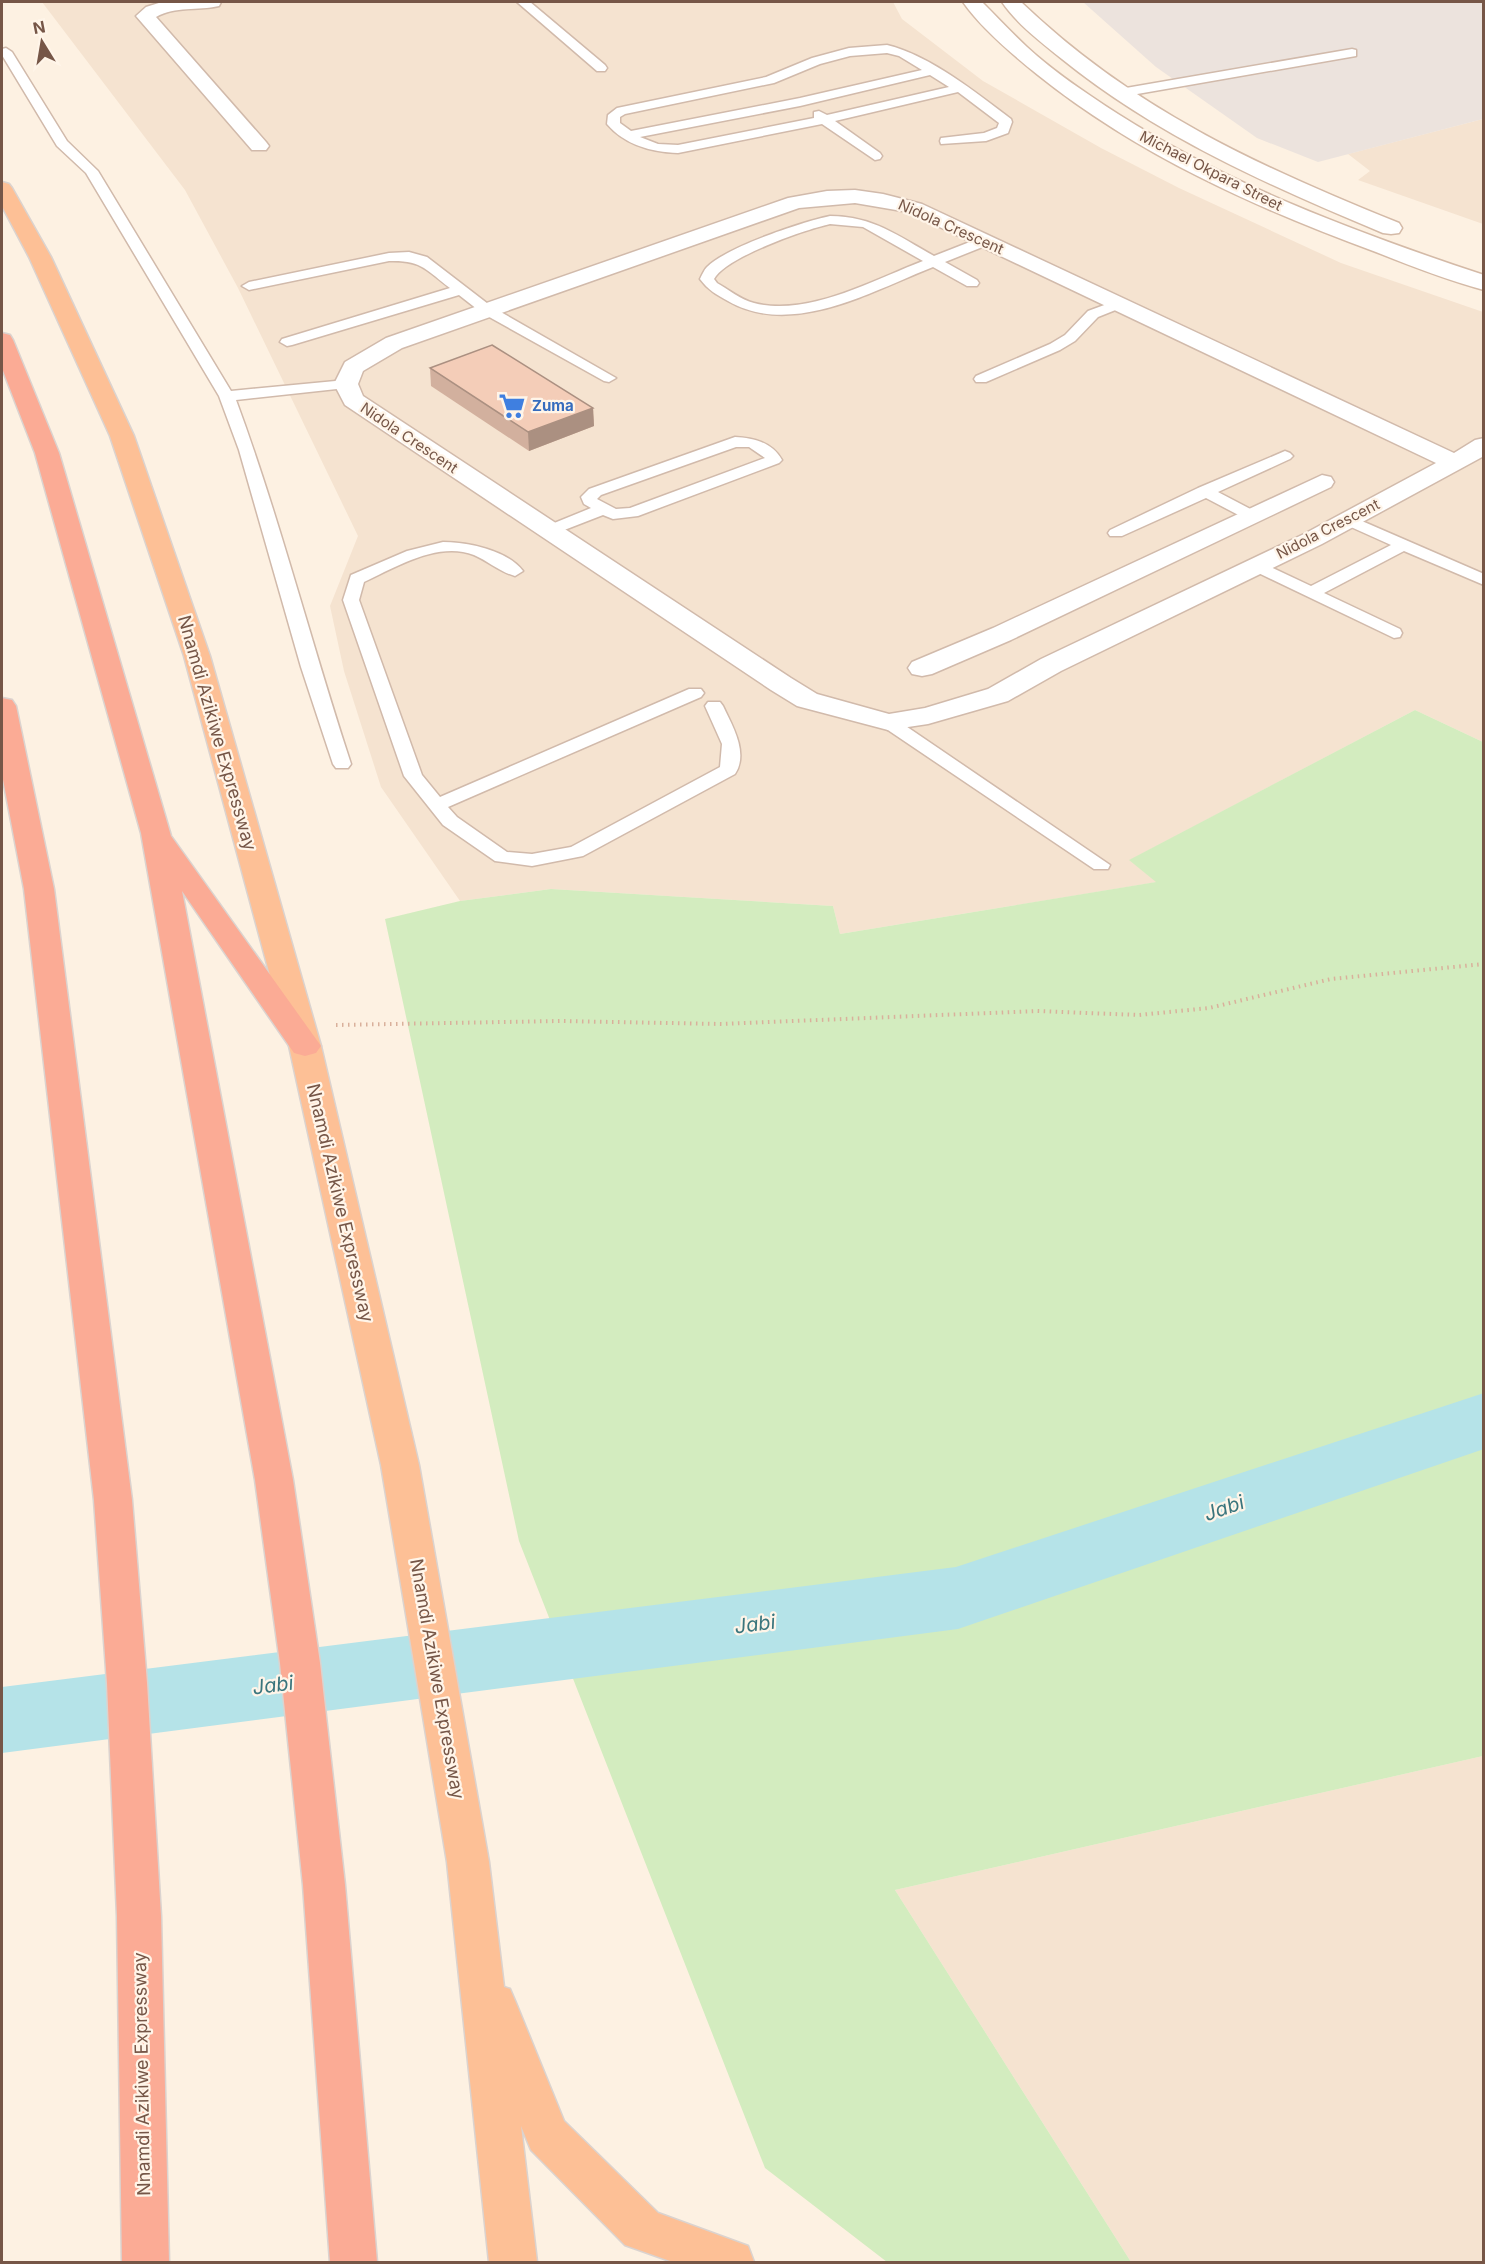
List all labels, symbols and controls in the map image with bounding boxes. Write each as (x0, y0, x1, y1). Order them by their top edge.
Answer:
north arrow (12, 12, 72, 72)
text: N (31, 16, 47, 38)
street label: Michael Okpara Street (1137, 126, 1286, 215)
street label: Nidola Crescent (895, 195, 1007, 258)
supermarket icon: Zuma (497, 391, 527, 421)
place label: Zuma (532, 396, 574, 415)
street label: Nidola Crescent (357, 398, 462, 477)
street label: Nidola Crescent (1273, 494, 1383, 563)
street label: Nnamdi Azikiwe Expressway (174, 613, 261, 853)
street label: Nnamdi Azikiwe Expressway (303, 1082, 378, 1324)
water label: Jabi (1201, 1490, 1248, 1526)
street label: Nnamdi Azikiwe Expressway (406, 1557, 469, 1801)
water label: Jabi (733, 1609, 778, 1638)
water label: Jabi (251, 1670, 296, 1699)
street label: Nnamdi Azikiwe Expressway (129, 1952, 154, 2196)

